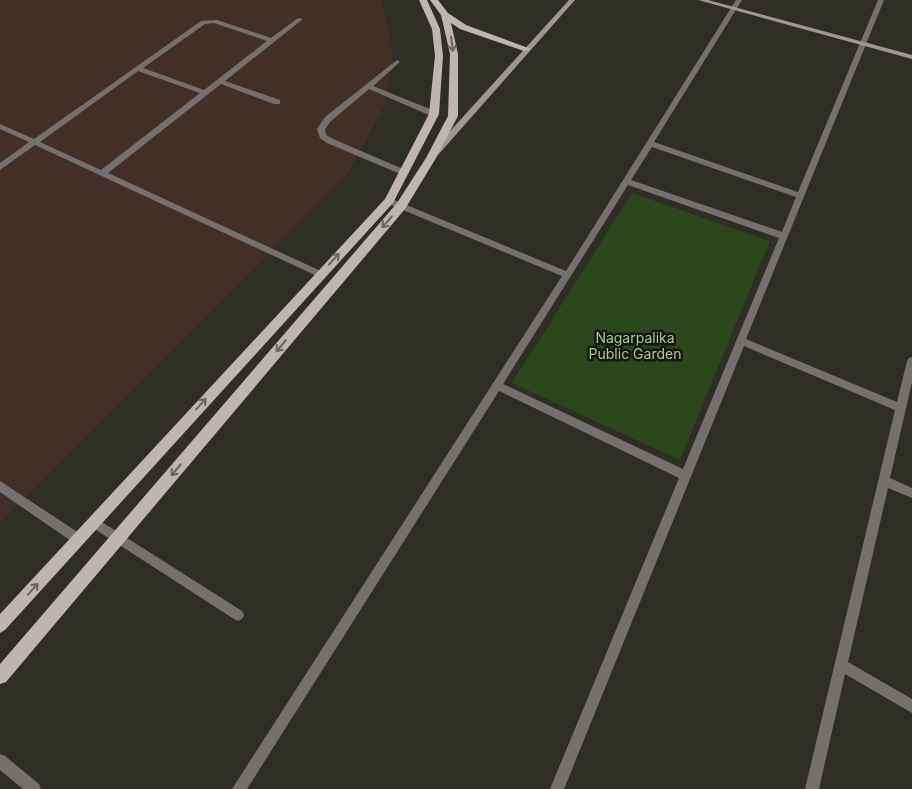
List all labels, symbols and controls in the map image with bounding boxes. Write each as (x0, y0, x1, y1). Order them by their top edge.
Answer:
one-way arrow (447, 36, 457, 52)
one-way arrow (381, 216, 392, 229)
one-way arrow (328, 252, 340, 265)
park label: Nagarpalika Public Garden (589, 329, 681, 362)
one-way arrow (275, 339, 286, 352)
one-way arrow (195, 398, 207, 411)
one-way arrow (171, 463, 182, 476)
one-way arrow (27, 583, 39, 596)

